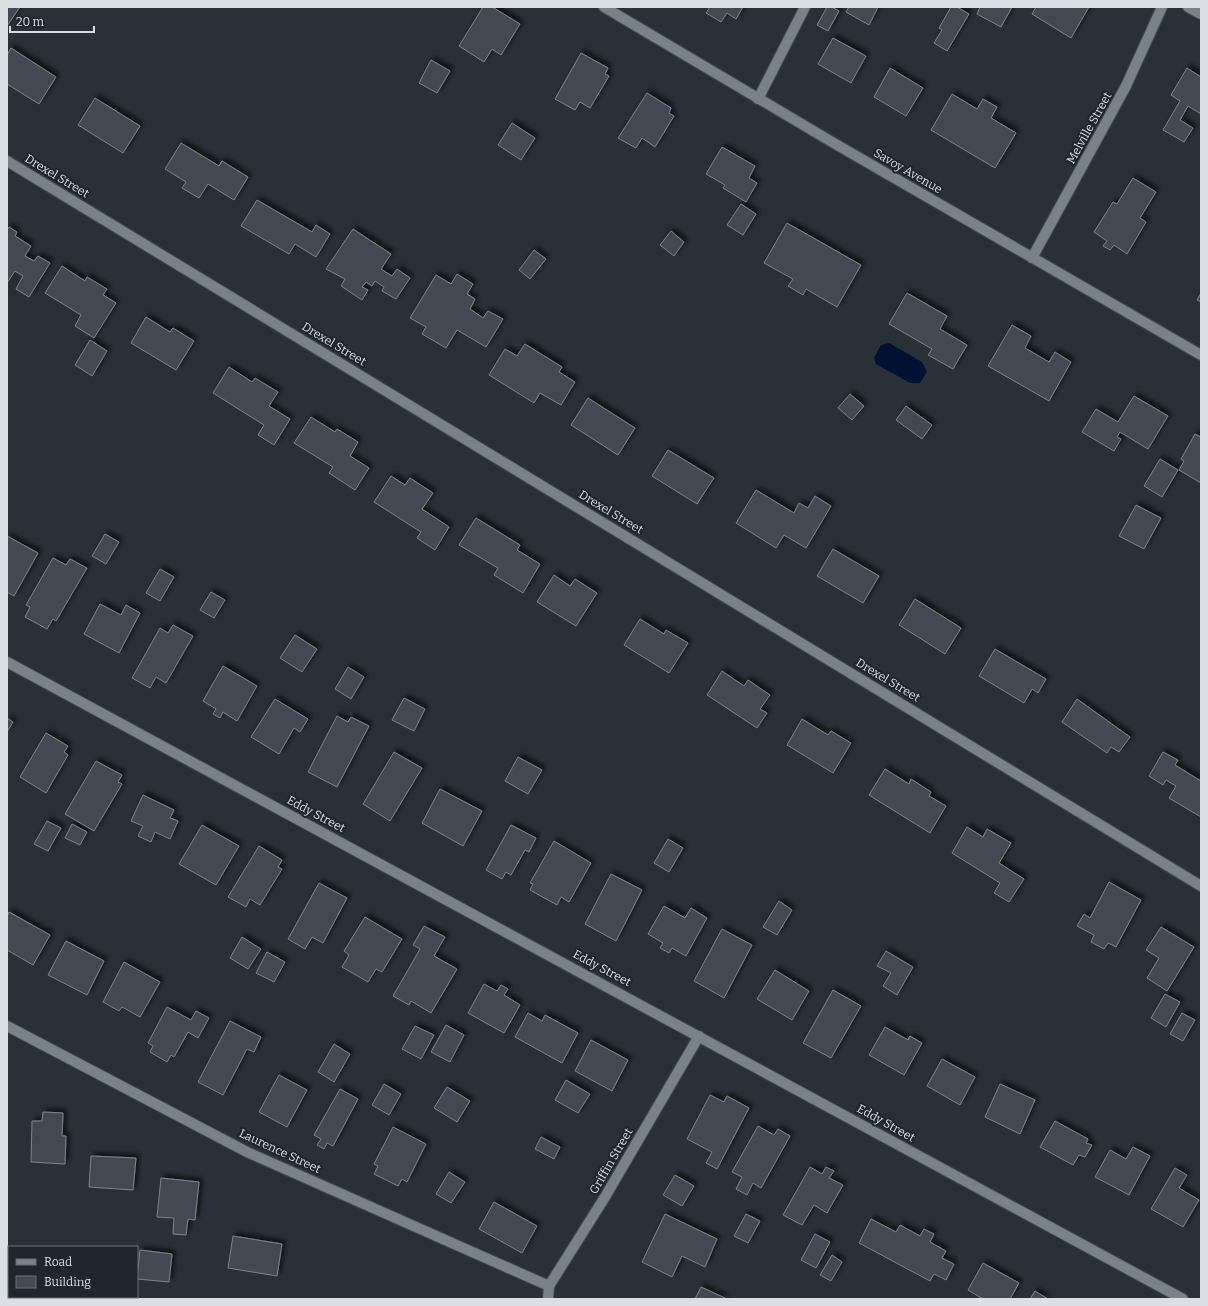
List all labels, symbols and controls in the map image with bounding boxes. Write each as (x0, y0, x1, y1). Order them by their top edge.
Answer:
scale bar (10, 8, 94, 34)
text: 20 m (16, 15, 45, 29)
street label: Melville Street (1064, 89, 1115, 166)
street label: Savoy Avenue (871, 146, 945, 196)
street label: Drexel Street (22, 151, 92, 201)
street label: Drexel Street (299, 319, 369, 369)
street label: Drexel Street (576, 487, 646, 537)
street label: Drexel Street (853, 655, 923, 705)
street label: Eddy Street (284, 793, 348, 835)
street label: Eddy Street (570, 947, 634, 989)
street label: Eddy Street (855, 1101, 918, 1145)
street label: Griffin Street (587, 1125, 636, 1196)
street label: Laurence Street (237, 1126, 324, 1176)
legend (8, 1246, 138, 1298)
text: Road (44, 1255, 72, 1269)
text: Building (44, 1275, 91, 1289)

